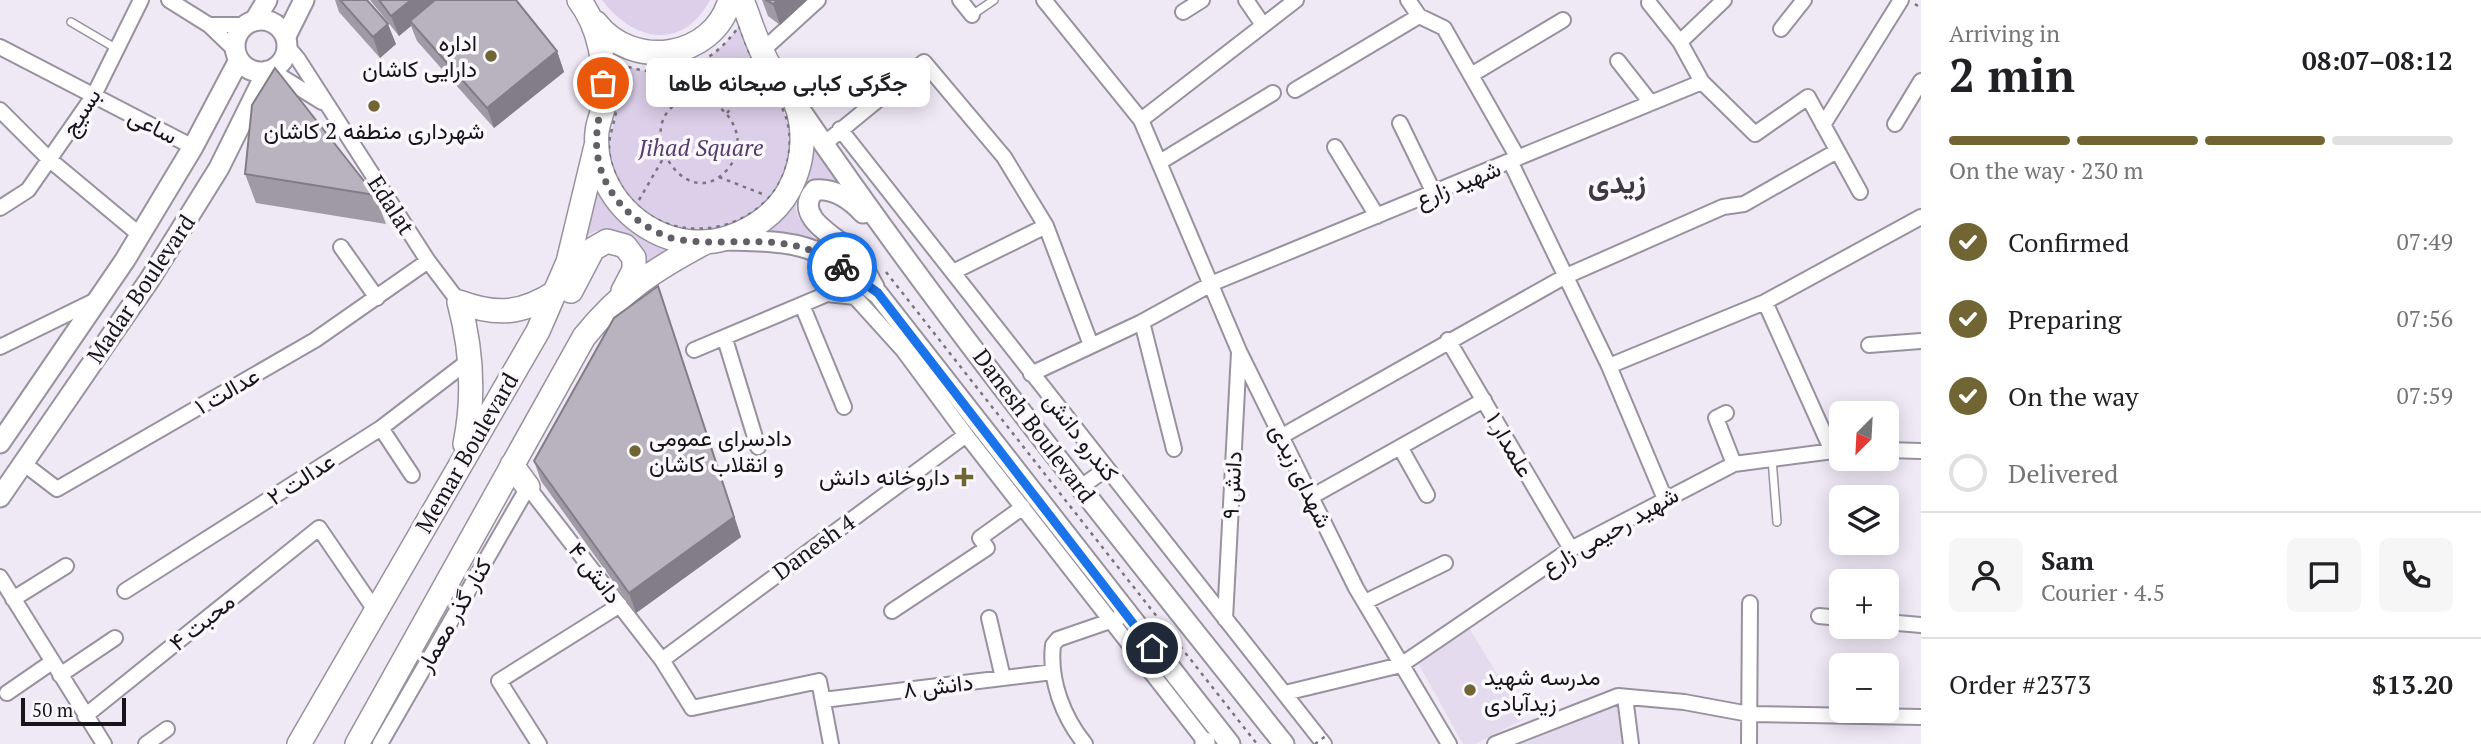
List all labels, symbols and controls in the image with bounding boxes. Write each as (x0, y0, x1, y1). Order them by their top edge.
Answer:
text: Arriving in (1949, 18, 2060, 49)
place label: اداره دارایی کاشان (362, 27, 477, 84)
text: 08:07–08:12 (2302, 43, 2453, 77)
text: 2 min (1949, 44, 2075, 105)
marker: اداره دارایی کاشان (483, 48, 499, 64)
pin (573, 53, 633, 113)
callout: جگرکی کبابی صبحانه طاها (645, 58, 928, 108)
icon: bag (584, 64, 622, 102)
text: جگرکی کبابی صبحانه طاها (668, 67, 908, 98)
street label: بسیج (54, 82, 108, 142)
marker: شهرداری منطفه 2 کاشان (366, 98, 382, 114)
street label: ساعی (123, 100, 183, 151)
place label: شهرداری منطفه 2 کاشان (263, 115, 485, 146)
park label: Jihad Square (638, 132, 763, 163)
street label: شهید زارع (1411, 152, 1505, 216)
text: On the way · 230 m (1949, 155, 2143, 186)
district label: زیدی (1588, 162, 1646, 202)
street label: Edalat (361, 169, 422, 241)
street label: Madar Boulevard (79, 208, 202, 369)
icon: check (1949, 223, 1987, 261)
text: Confirmed (2008, 225, 2129, 259)
text: 07:49 (2396, 226, 2453, 257)
courier (807, 232, 877, 302)
icon: bike (823, 248, 861, 286)
icon: check (1949, 300, 1987, 338)
text: Preparing (2008, 302, 2121, 336)
text: 07:56 (2396, 303, 2453, 334)
street label: Danesh Boulevard (966, 342, 1103, 509)
street label: عدالت ۱ (189, 360, 265, 421)
street label: Memar Boulevard (408, 367, 525, 539)
icon: check (1949, 377, 1987, 415)
text: On the way (2008, 379, 2139, 413)
text: 07:59 (2396, 380, 2453, 411)
street label: کندرو دانش (1037, 386, 1126, 488)
north arrow (1829, 401, 1899, 471)
map controls (1829, 401, 1899, 723)
street label: علمدار ۱ (1479, 407, 1541, 483)
street label: شهدای زیدی (1263, 418, 1340, 533)
place label: دادسرای عمومی و انقلاب کاشان (649, 422, 792, 479)
marker: دادسرای عمومی و انقلاب کاشان (627, 443, 643, 459)
street label: عدالت ۲ (261, 445, 341, 512)
street label: دانش ۹ (1214, 450, 1249, 520)
text: Delivered (2008, 456, 2118, 490)
place label: داروخانه دانش (819, 461, 950, 492)
marker: داروخانه دانش (956, 469, 972, 485)
street label: شهید رحیمی زارع (1536, 479, 1684, 583)
button: layers (1829, 485, 1899, 555)
street label: Danesh 4 (766, 506, 862, 587)
street label: دانش ۴ (562, 536, 629, 610)
button: person (1949, 538, 2023, 612)
button: chat (2287, 538, 2361, 612)
button: phone (2379, 538, 2453, 612)
text: Sam (2041, 543, 2094, 577)
street label: کنار گذر معمار (408, 553, 498, 678)
button: + (1829, 569, 1899, 639)
text: Courier · 4.5 (2041, 577, 2165, 608)
street label: محبت ۴ (162, 586, 241, 658)
pin (1122, 618, 1182, 678)
icon: home (1133, 629, 1171, 667)
button: − (1829, 653, 1899, 723)
place label: مدرسه شهید زیدآبادی (1484, 661, 1600, 718)
street label: دانش ۸ (901, 666, 975, 705)
text: Order #2373 (1949, 667, 2091, 701)
text: $13.20 (2372, 667, 2453, 701)
marker: مدرسه شهید زیدآبادی (1462, 682, 1478, 698)
scale bar (21, 695, 126, 727)
text: 50 m (32, 697, 73, 722)

